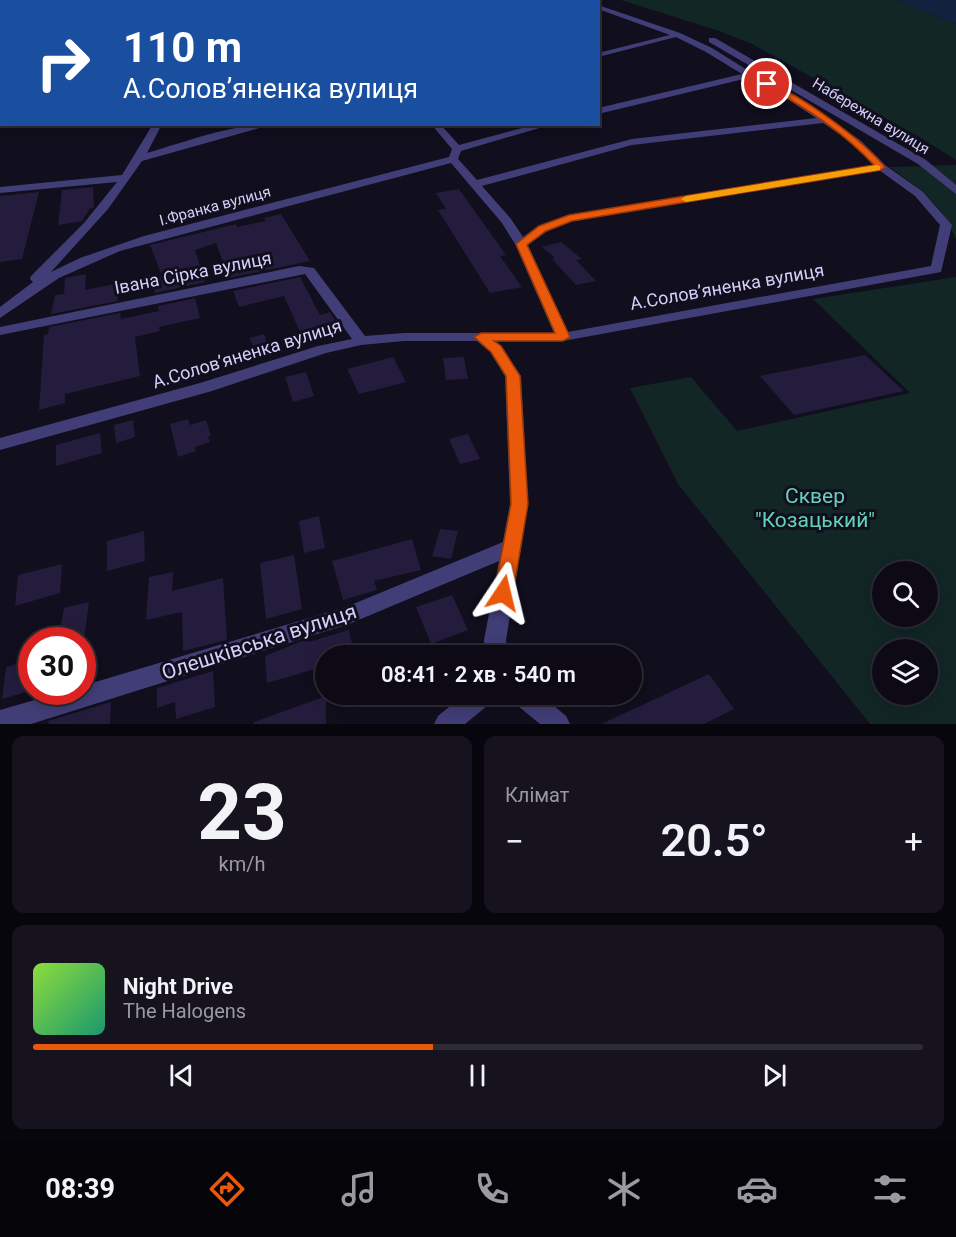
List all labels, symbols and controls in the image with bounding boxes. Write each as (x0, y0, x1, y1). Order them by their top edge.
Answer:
text: 110 m (123, 23, 242, 72)
icon: right (24, 24, 102, 102)
pin (741, 58, 792, 109)
icon: arrive (750, 67, 783, 100)
text: А.Солов’яненка вулиця (123, 73, 418, 105)
street label: Набережна вулиця (809, 74, 933, 158)
street label: І.Франка вулиця (157, 182, 273, 230)
street label: Івана Сірка вулиця (113, 247, 273, 298)
street label: А.Солов’яненка вулиця (628, 259, 826, 314)
street label: А.Солов’яненка вулиця (150, 315, 344, 392)
park label: Сквер "Козацький" (755, 484, 875, 532)
position arrow (471, 561, 535, 625)
map controls (872, 561, 938, 705)
button: search (872, 561, 938, 627)
street label: Олешківська вулиця (159, 599, 359, 685)
speed limit sign: 30 (18, 627, 96, 705)
button: layers (872, 639, 938, 705)
text: 08:41 · 2 хв · 540 m (381, 662, 576, 687)
text: 23 (197, 767, 287, 858)
text: Клімат (505, 783, 569, 807)
text: 20.5° (660, 814, 768, 867)
text: − (505, 822, 524, 861)
text: + (904, 822, 923, 861)
text: km/h (219, 852, 265, 876)
text: Night Drive (123, 974, 233, 999)
text: The Halogens (123, 999, 246, 1023)
icon: previous (165, 1059, 198, 1092)
icon: pause (461, 1059, 494, 1092)
icon: next (758, 1059, 791, 1092)
icon: directions (206, 1168, 248, 1210)
icon: music (338, 1168, 380, 1210)
icon: phone (471, 1168, 513, 1210)
icon: climate (603, 1168, 645, 1210)
icon: car (736, 1168, 778, 1210)
icon: filters (869, 1168, 911, 1210)
text: 08:39 (45, 1173, 115, 1205)

